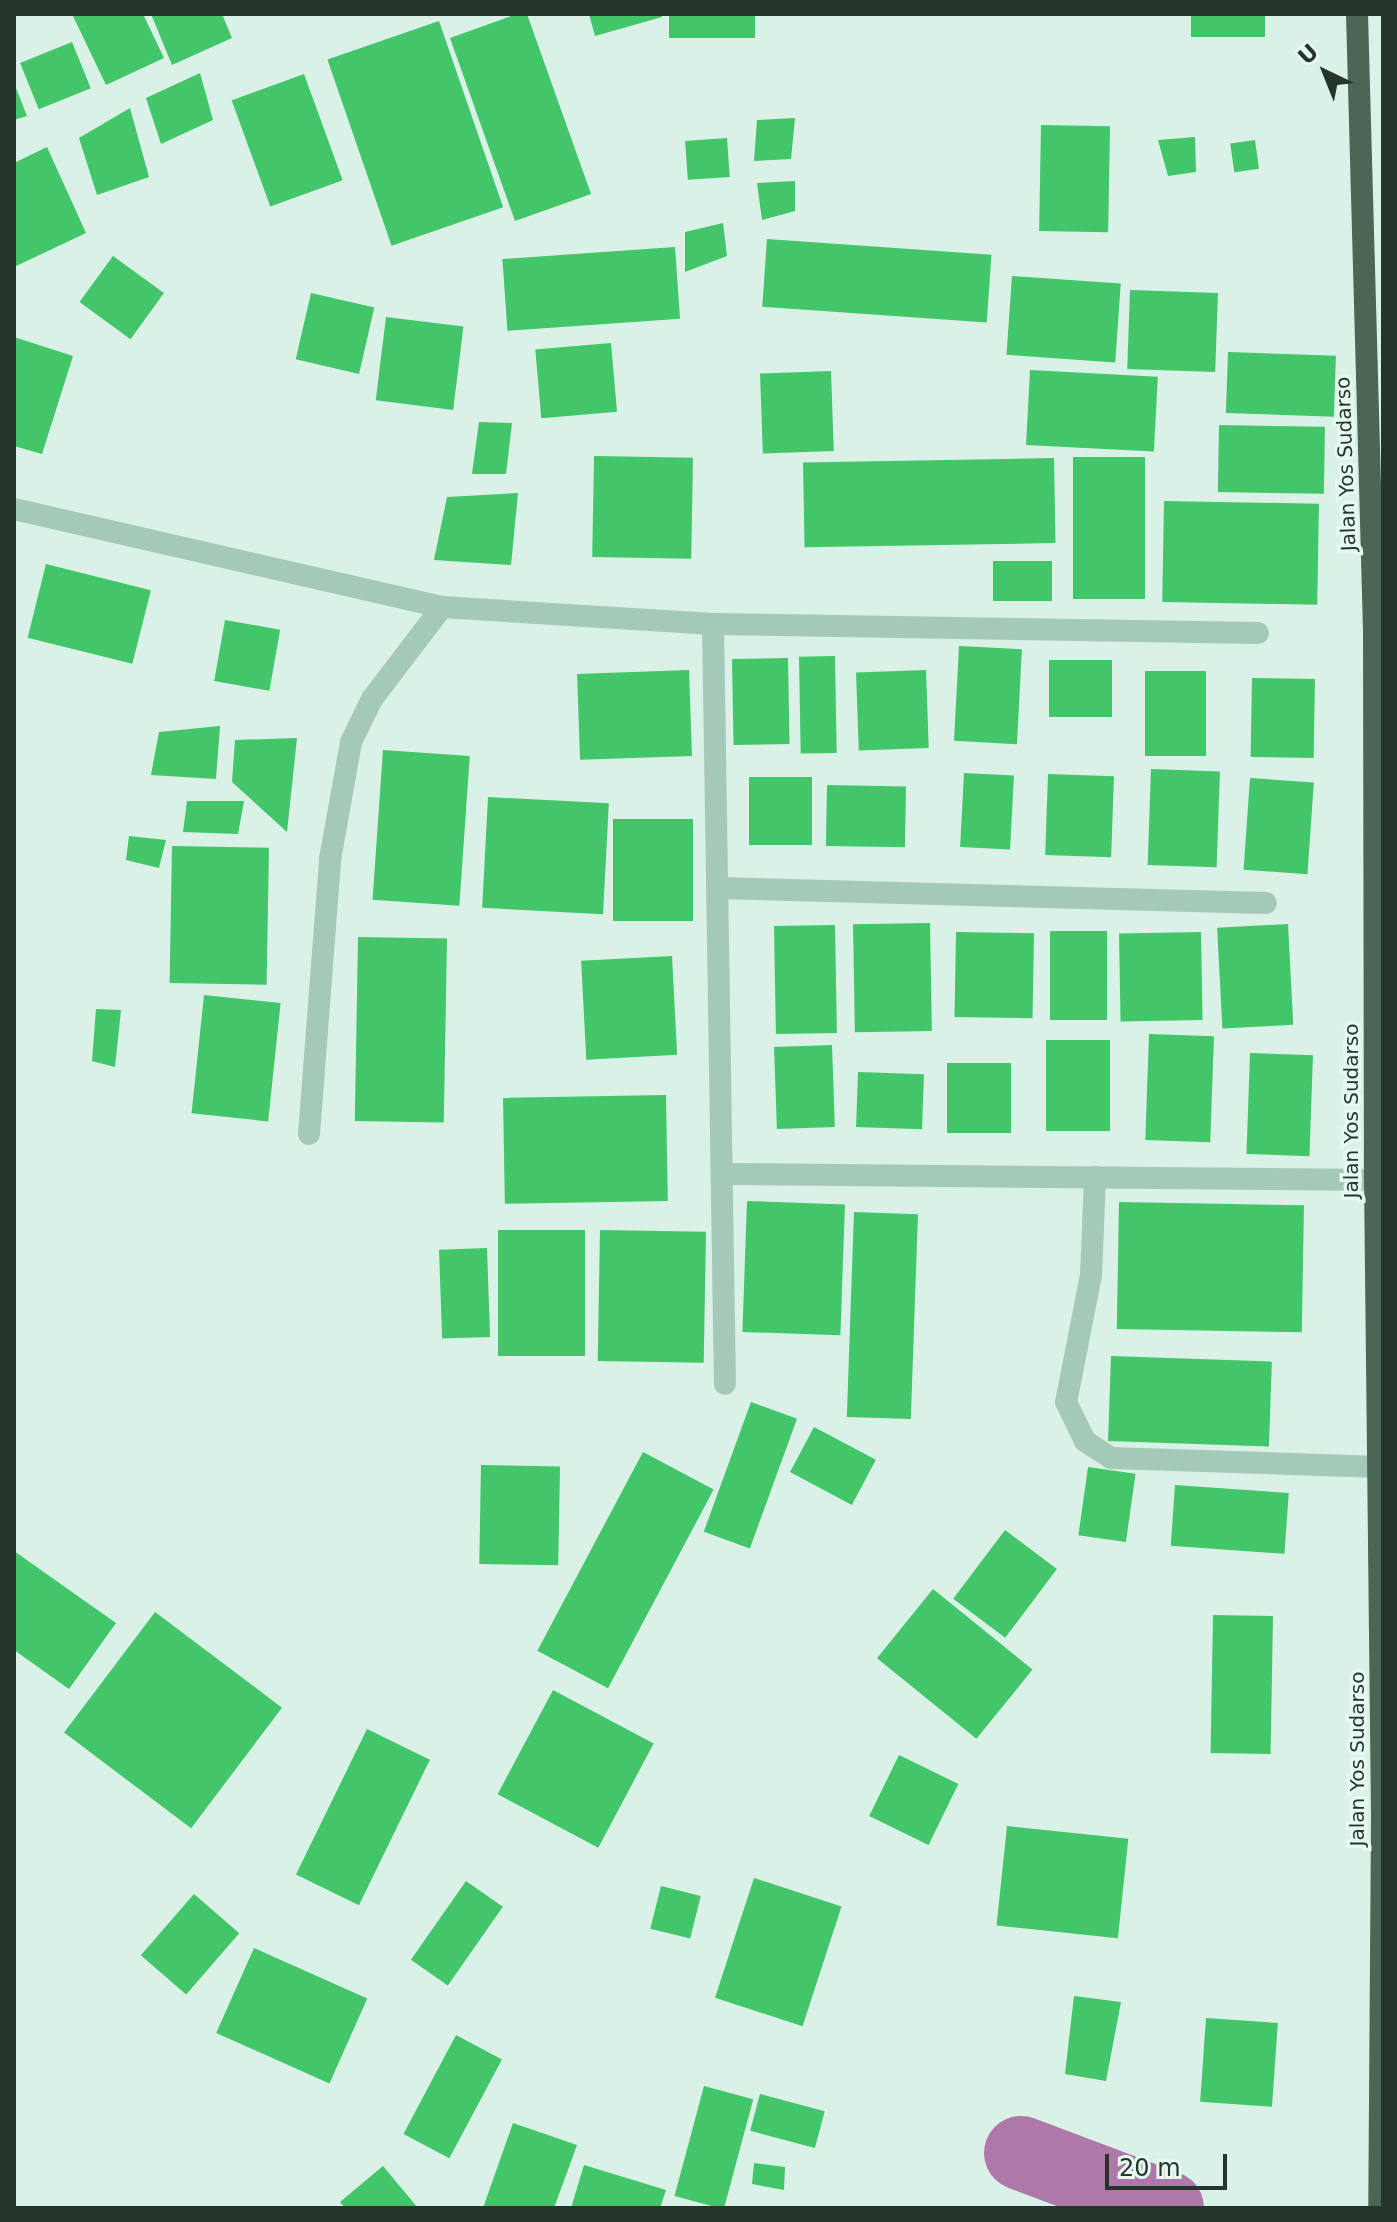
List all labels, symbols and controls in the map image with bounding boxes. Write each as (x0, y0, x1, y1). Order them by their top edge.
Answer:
north arrow (1285, 32, 1365, 112)
text: U (1293, 39, 1323, 69)
street label: Jalan Yos Sudarso (1331, 376, 1361, 552)
street label: Jalan Yos Sudarso (1339, 1024, 1363, 1198)
street label: Jalan Yos Sudarso (1345, 1672, 1369, 1846)
scale bar (1109, 2138, 1231, 2188)
text: 20 m (1119, 2154, 1181, 2182)

